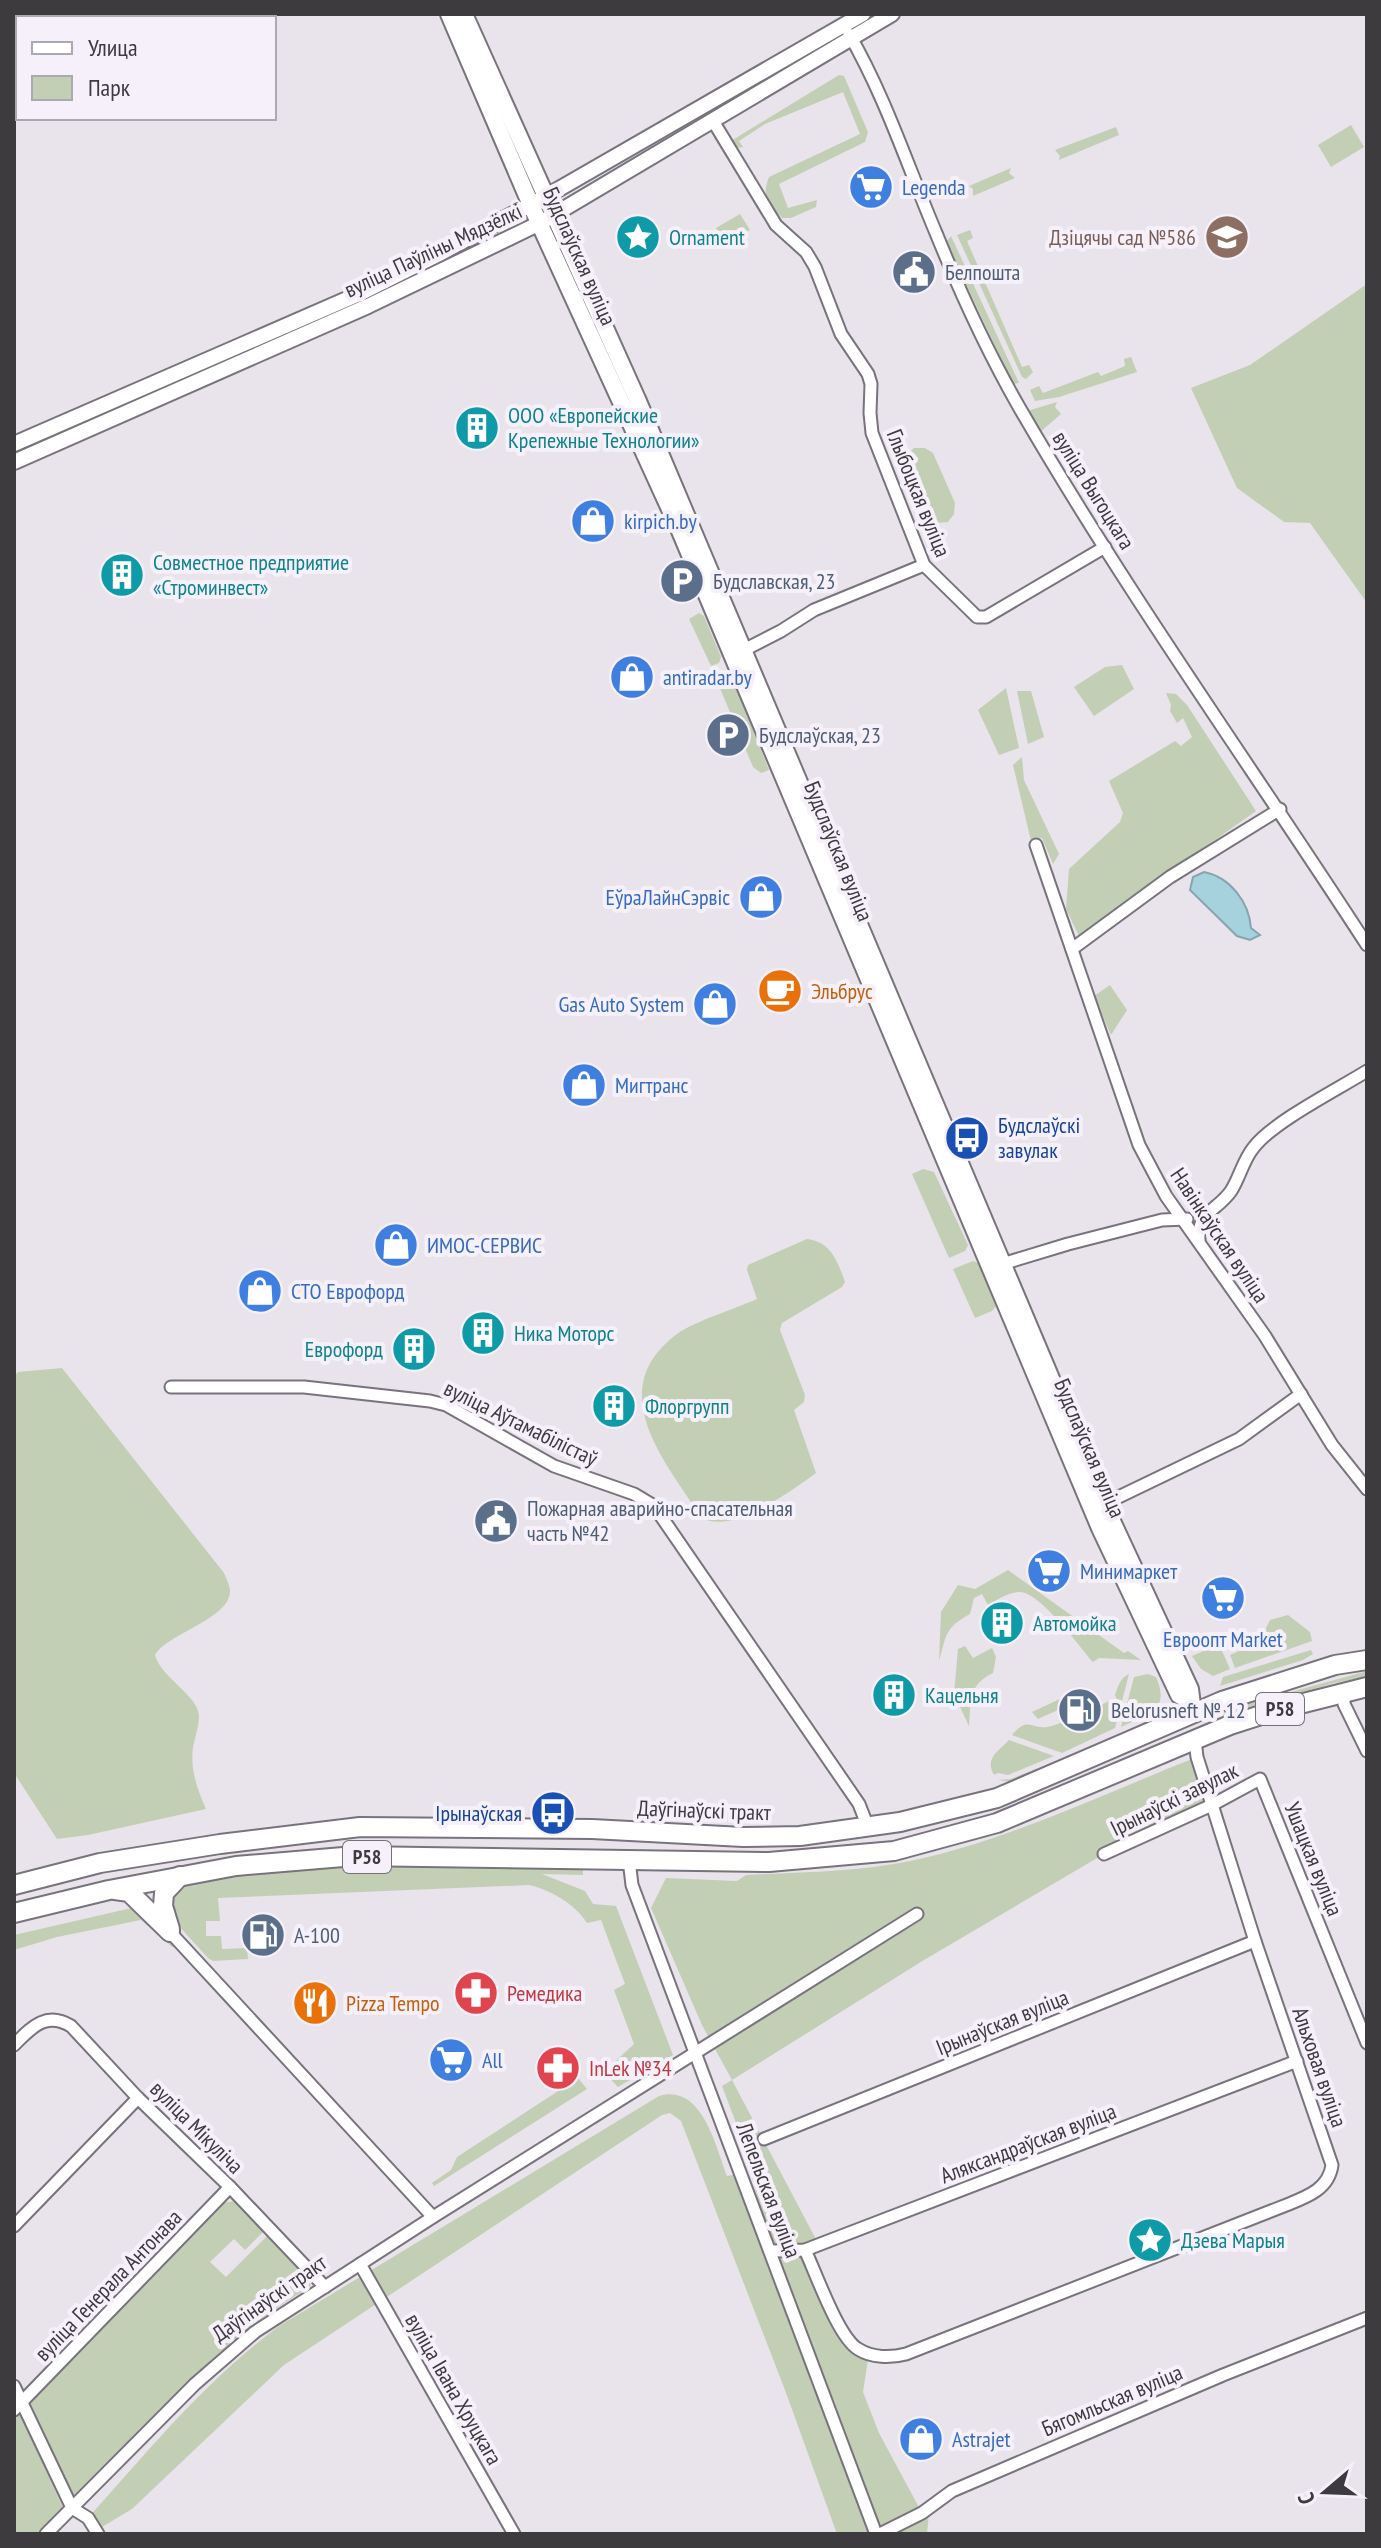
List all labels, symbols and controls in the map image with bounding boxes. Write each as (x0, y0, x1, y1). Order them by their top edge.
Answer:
legend (16, 16, 276, 120)
text: Улица (88, 32, 138, 63)
text: Парк (88, 72, 131, 103)
supermarket icon: Legenda (847, 163, 895, 211)
place label: Legenda (902, 173, 966, 201)
street label: Будслаўская вуліца (537, 182, 623, 330)
street label: вуліца Паўліны Мядзёлкі (340, 197, 526, 303)
place icon: Ornament (614, 213, 662, 261)
school or university icon: Дзіцячы сад №586 (1203, 213, 1251, 261)
place label: Ornament (669, 223, 745, 251)
place label: Дзіцячы сад №586 (1049, 223, 1196, 251)
public building icon: Белпошта (890, 248, 938, 296)
place label: Белпошта (945, 258, 1020, 286)
place label: ООО «Европейские Крепежные Технологии» (508, 401, 700, 454)
building icon: ООО «Европейские Крепежные Технологии» (453, 404, 501, 452)
street label: Глыбоцкая вуліца (881, 425, 957, 561)
street label: вуліца Выгоцкага (1047, 426, 1141, 554)
shop icon: kirpich.by (569, 497, 617, 545)
place label: kirpich.by (624, 507, 697, 535)
place label: Совместное предприятие «Строминвест» (153, 548, 349, 601)
building icon: Совместное предприятие «Строминвест» (98, 551, 146, 599)
parking icon: Будславская, 23 (658, 557, 706, 605)
place label: Будславская, 23 (713, 567, 836, 595)
shop icon: antiradar.by (608, 653, 656, 701)
place label: antiradar.by (663, 663, 753, 691)
parking icon: Будслаўская, 23 (704, 711, 752, 759)
place label: Будслаўская, 23 (759, 721, 881, 749)
street label: Будслаўская вуліца (798, 777, 880, 925)
shop icon: ЕўраЛайнСэрвіс (737, 873, 785, 921)
place label: ЕўраЛайнСэрвіс (606, 883, 730, 911)
cafe icon: Эльбрус (756, 967, 804, 1015)
place label: Эльбрус (811, 977, 873, 1005)
shop icon: Gas Auto System (691, 980, 739, 1028)
place label: Gas Auto System (558, 990, 684, 1018)
shop icon: Мигтранс (560, 1061, 608, 1109)
place label: Мигтранс (615, 1071, 689, 1099)
place label: Будслаўскі завулак (998, 1111, 1080, 1164)
bus stop icon: Будслаўскі завулак (943, 1114, 991, 1162)
street label: Навінкаўская вуліца (1165, 1162, 1275, 1308)
shop icon: ИМОС-СЕРВИС (372, 1221, 420, 1269)
place label: ИМОС-СЕРВИС (427, 1231, 542, 1259)
shop icon: СТО Еврофорд (236, 1267, 284, 1315)
place label: СТО Еврофорд (291, 1277, 405, 1305)
building icon: Ника Моторс (459, 1309, 507, 1357)
place label: Ника Моторс (514, 1319, 615, 1347)
building icon: Еврофорд (390, 1325, 438, 1373)
place label: Еврофорд (305, 1335, 383, 1363)
street label: вуліца Аўтамабілістаў (440, 1374, 603, 1473)
street label: Будслаўская вуліца (1048, 1374, 1132, 1522)
building icon: Флоргрупп (590, 1382, 638, 1430)
place label: Флоргрупп (645, 1392, 729, 1420)
place label: Пожарная аварийно-спасательная часть №42 (527, 1494, 793, 1547)
public building icon: Пожарная аварийно-спасательная часть №42 (472, 1497, 520, 1545)
supermarket icon: Минимаркет (1025, 1547, 1073, 1595)
place label: Минимаркет (1080, 1557, 1178, 1585)
supermarket icon: Евроопт Market (1199, 1574, 1247, 1622)
building icon: Автомойка (978, 1599, 1026, 1647)
place label: Автомойка (1033, 1609, 1117, 1637)
place label: Евроопт Market (1163, 1625, 1283, 1653)
building icon: Кацельня (870, 1671, 918, 1719)
place label: Кацельня (925, 1681, 998, 1709)
fuel station icon: Belorusneft № 12 (1056, 1686, 1104, 1734)
road number: Р58 (1256, 1693, 1304, 1725)
place label: Belorusneft № 12 (1111, 1696, 1246, 1724)
street label: Ірынаўскі завулак (1106, 1756, 1243, 1842)
bus stop icon: Ірынаўская (529, 1789, 577, 1837)
street label: Даўгінаўскі тракт (637, 1794, 772, 1826)
street label: Ушацкая вуліца (1279, 1798, 1349, 1920)
place label: Ірынаўская (435, 1799, 522, 1827)
road number: Р58 (343, 1841, 391, 1873)
fuel station icon: A-100 (239, 1911, 287, 1959)
place label: A-100 (294, 1921, 340, 1949)
pharmacy icon: Ремедика (452, 1969, 500, 2017)
restaurant icon: Pizza Tempo (291, 1979, 339, 2027)
place label: Ремедика (507, 1979, 582, 2007)
street label: Ірынаўская вуліца (932, 1983, 1072, 2061)
place label: Pizza Tempo (346, 1989, 439, 2017)
street label: Альховая вуліца (1286, 2003, 1354, 2131)
supermarket icon: All (427, 2036, 475, 2084)
pharmacy icon: InLek №34 (534, 2044, 582, 2092)
place label: All (482, 2046, 504, 2074)
place label: InLek №34 (589, 2054, 672, 2082)
street label: вуліца Мікуліча (145, 2075, 249, 2179)
street label: Аляксандраўская вуліца (936, 2097, 1120, 2189)
street label: Лепельская вуліца (730, 2117, 808, 2262)
street label: вуліца Генерала Антонава (29, 2203, 187, 2367)
place icon: Дзева Марыя (1126, 2216, 1174, 2264)
place label: Дзева Марыя (1181, 2226, 1285, 2254)
street label: Даўгінаўскі тракт (206, 2248, 333, 2348)
street label: вуліца Івана Хруцкага (399, 2308, 509, 2470)
street label: Бягомльская вуліца (1037, 2358, 1187, 2442)
shop icon: Astrajet (897, 2415, 945, 2463)
place label: Astrajet (952, 2425, 1011, 2453)
north arrow (1285, 2452, 1365, 2532)
text: С (1291, 2489, 1321, 2508)

